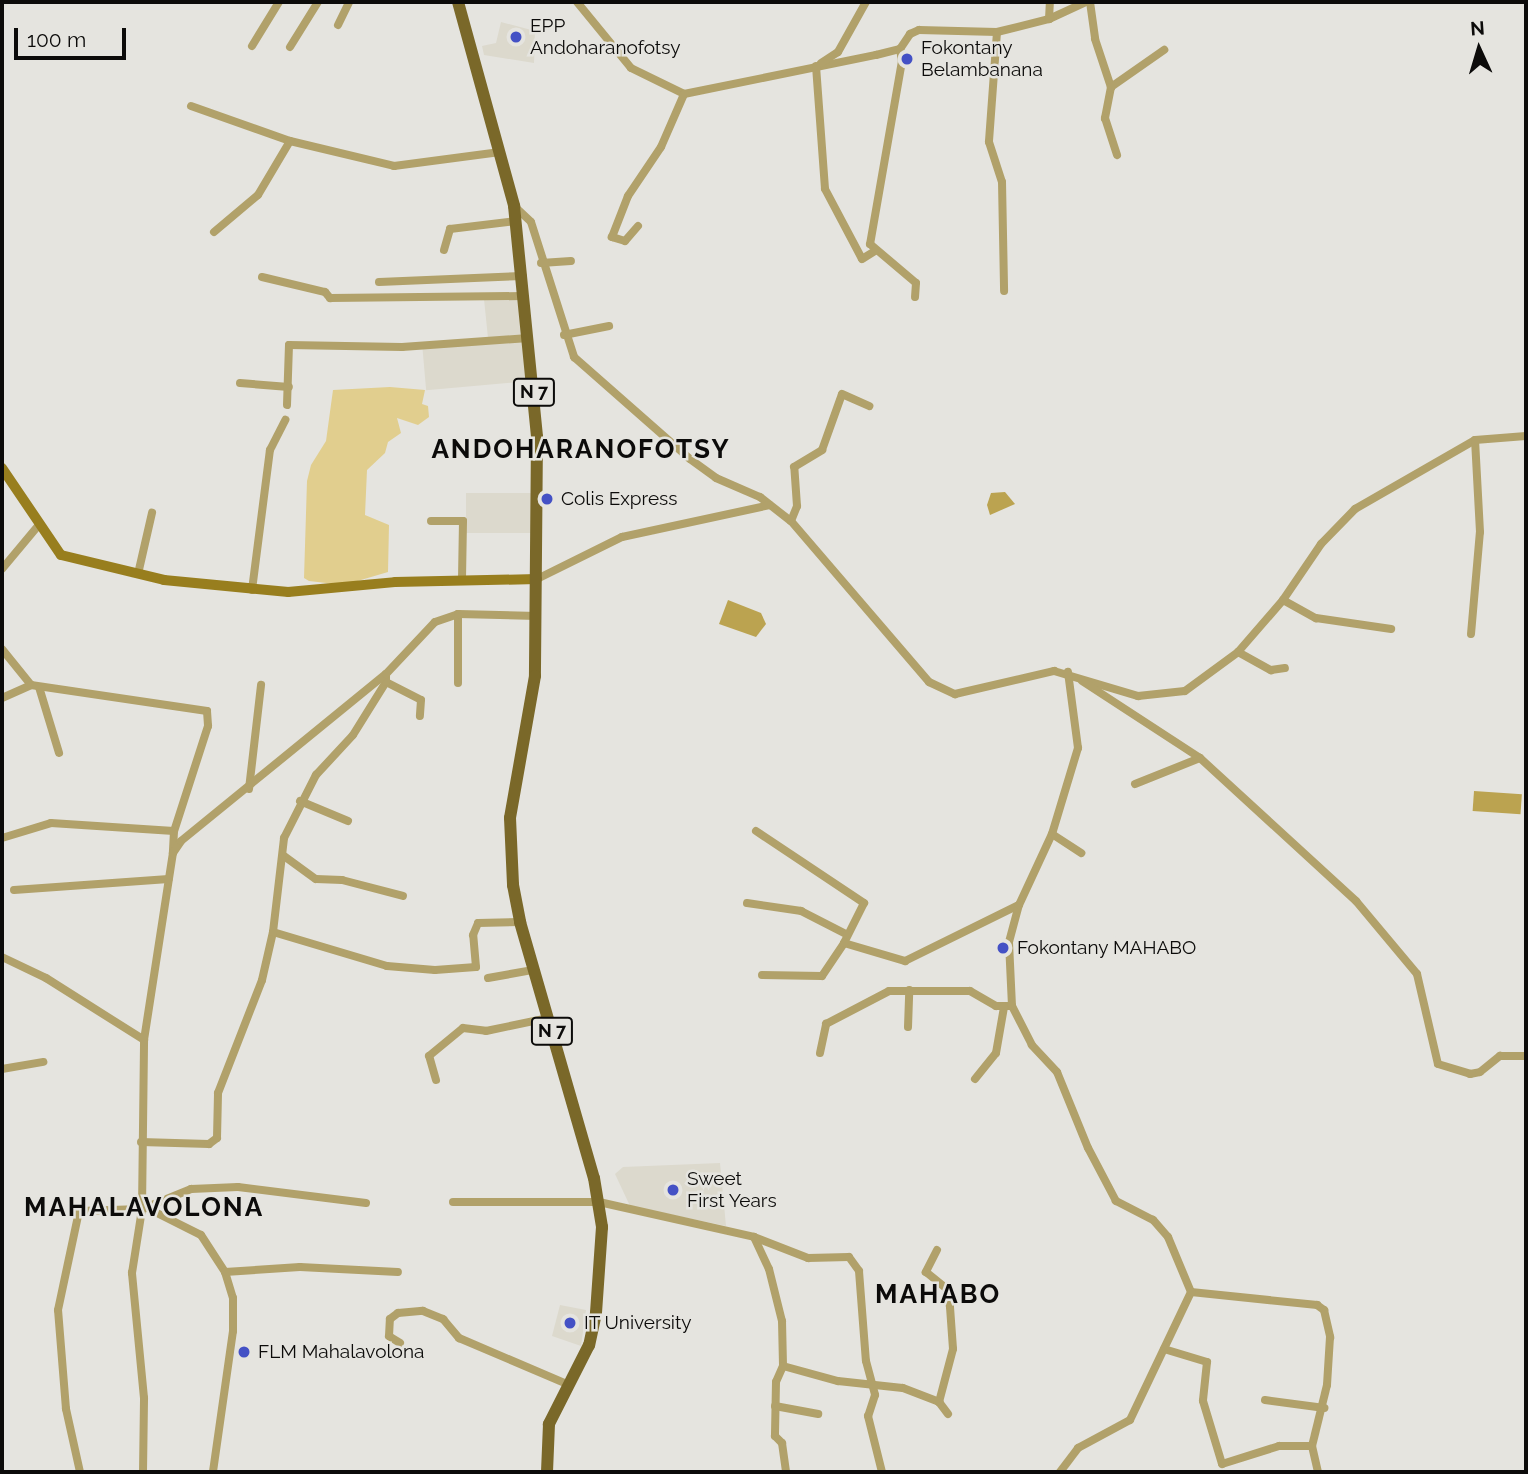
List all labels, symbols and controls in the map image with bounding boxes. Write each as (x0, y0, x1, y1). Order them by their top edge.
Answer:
scale bar (18, 14, 130, 58)
north arrow (1444, 14, 1514, 84)
place label: EPP Andoharanofotsy (530, 15, 680, 59)
text: N (1470, 17, 1486, 40)
text: 100 m (27, 27, 86, 52)
marker: EPP Andoharanofotsy (508, 29, 524, 45)
place label: Fokontany Belambanana (921, 37, 1043, 81)
marker: Fokontany Belambanana (899, 51, 915, 67)
road number: N 7 (511, 378, 557, 406)
district label: ANDOHARANOFOTSY (433, 434, 729, 466)
place label: Colis Express (561, 488, 677, 510)
marker: Colis Express (539, 491, 555, 507)
place label: Fokontany MAHABO (1017, 937, 1197, 959)
marker: Fokontany MAHABO (995, 940, 1011, 956)
road number: N 7 (529, 1016, 575, 1046)
place label: Sweet First Years (687, 1168, 777, 1212)
marker: Sweet First Years (665, 1182, 681, 1198)
district label: MAHALAVOLONA (25, 1192, 263, 1224)
district label: MAHABO (876, 1279, 1000, 1311)
place label: IT University (584, 1312, 692, 1334)
marker: IT University (562, 1315, 578, 1331)
place label: FLM Mahalavolona (258, 1341, 424, 1363)
marker: FLM Mahalavolona (236, 1344, 252, 1360)

